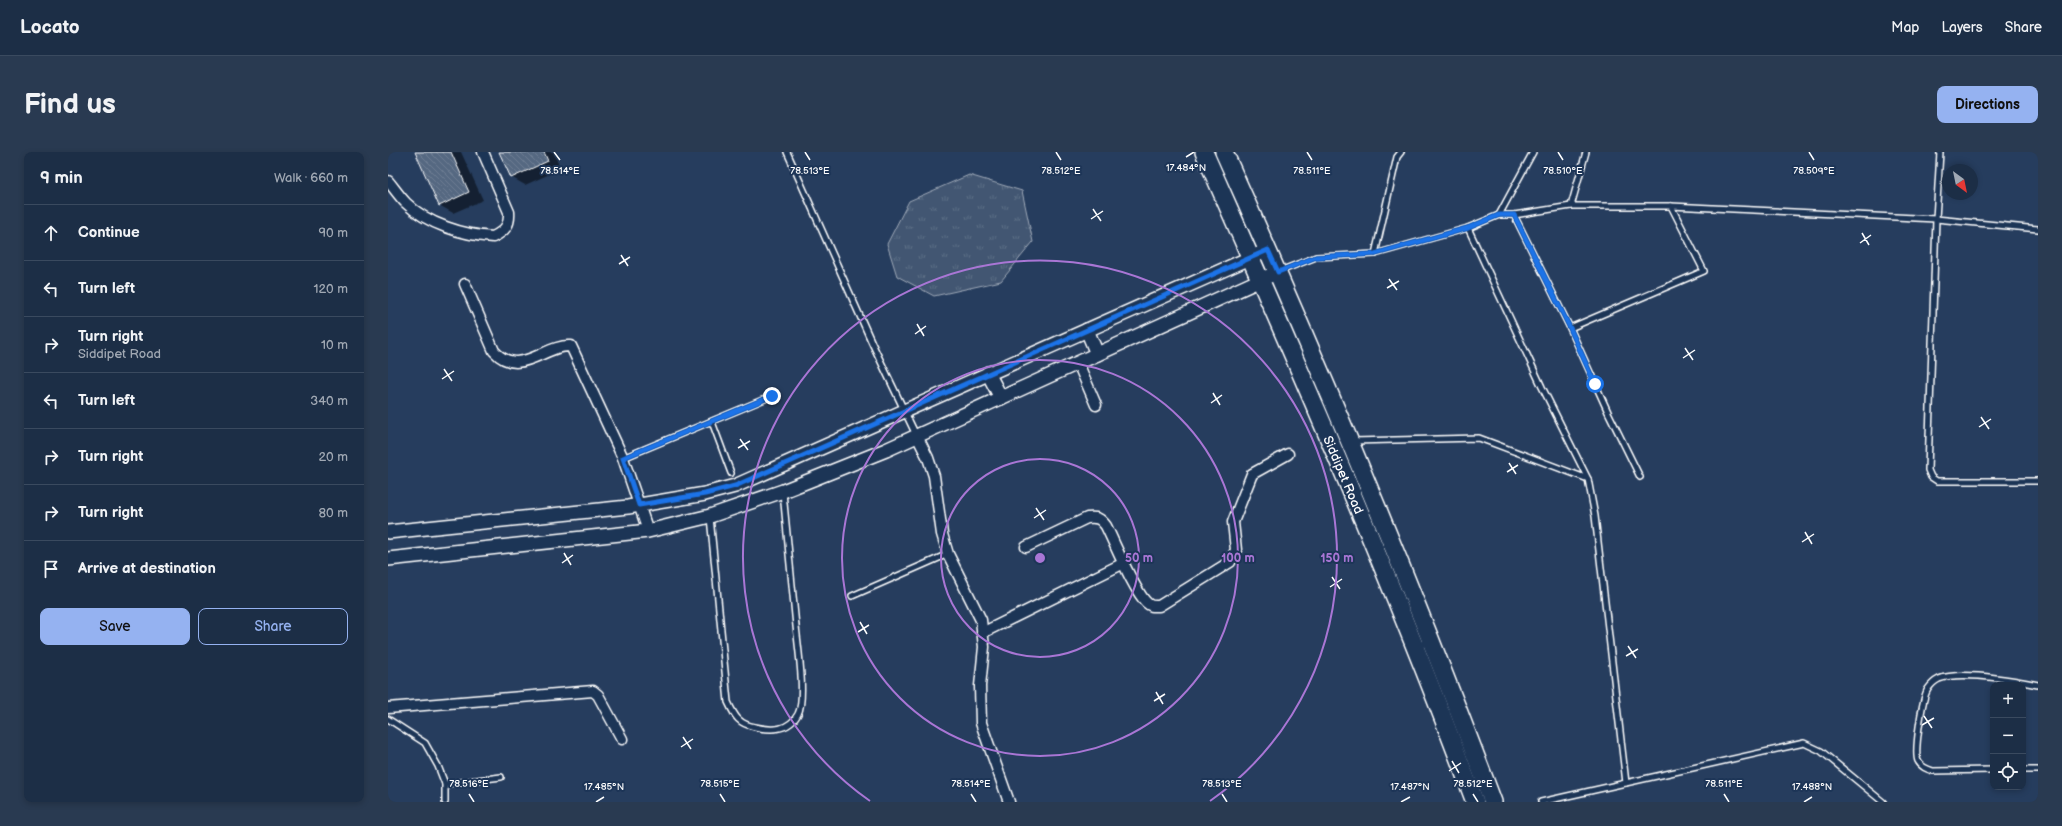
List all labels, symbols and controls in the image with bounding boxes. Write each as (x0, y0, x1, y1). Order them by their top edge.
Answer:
text: Locato (20, 16, 80, 39)
text: Map (1891, 19, 1919, 36)
text: Layers (1941, 19, 1983, 36)
text: Share (2005, 19, 2042, 36)
button: Directions (1937, 86, 2038, 123)
text: Find us (24, 88, 116, 121)
text: 17.484°N (1166, 162, 1206, 174)
north arrow (1942, 164, 1978, 200)
text: 78.514°E (540, 165, 580, 177)
text: 78.513°E (790, 165, 830, 177)
text: 78.512°E (1041, 165, 1081, 177)
text: 78.511°E (1293, 165, 1331, 177)
text: 78.510°E (1543, 165, 1583, 177)
text: 78.509°E (1793, 165, 1835, 177)
text: 9 min (40, 168, 83, 188)
text: Walk · 660 m (274, 170, 348, 186)
icon: ahead (40, 222, 62, 244)
text: Continue (78, 223, 140, 242)
text: 90 m (319, 225, 348, 241)
icon: left (40, 278, 62, 300)
text: Turn left (78, 279, 135, 298)
text: 120 m (313, 281, 348, 297)
text: Turn right (78, 327, 143, 346)
icon: right (40, 334, 62, 356)
text: 10 m (321, 337, 348, 353)
text: Siddipet Road (78, 346, 161, 362)
route start (1586, 375, 1604, 393)
route end (763, 387, 781, 405)
icon: left (40, 390, 62, 412)
text: Turn left (78, 391, 135, 410)
text: 340 m (310, 393, 348, 409)
street label: Siddipet Road (1319, 434, 1367, 516)
icon: right (40, 446, 62, 468)
text: Turn right (78, 447, 143, 466)
text: 20 m (318, 449, 348, 465)
icon: right (40, 502, 62, 524)
text: Turn right (78, 503, 143, 522)
text: 80 m (319, 505, 348, 521)
centre of rings (1033, 551, 1047, 565)
text: 50 m (1125, 551, 1153, 566)
text: 100 m (1221, 551, 1255, 566)
text: 150 m (1321, 551, 1353, 566)
icon: arrive (40, 558, 62, 580)
text: Arrive at destination (78, 559, 216, 578)
button: Save (40, 608, 190, 645)
button: Share (198, 608, 348, 645)
map controls (1990, 682, 2026, 790)
button: + (1990, 682, 2026, 718)
button: − (1990, 718, 2026, 754)
button: locate (1990, 754, 2026, 790)
text: 78.516°E (449, 778, 489, 790)
text: 78.515°E (700, 778, 740, 790)
text: 78.514°E (951, 778, 991, 790)
text: 78.513°E (1202, 778, 1242, 790)
text: 78.512°E (1453, 778, 1493, 790)
text: 78.511°E (1705, 778, 1743, 790)
text: 17.485°N (584, 781, 624, 793)
text: 17.487°N (1390, 781, 1430, 793)
text: 17.488°N (1792, 781, 1832, 793)

